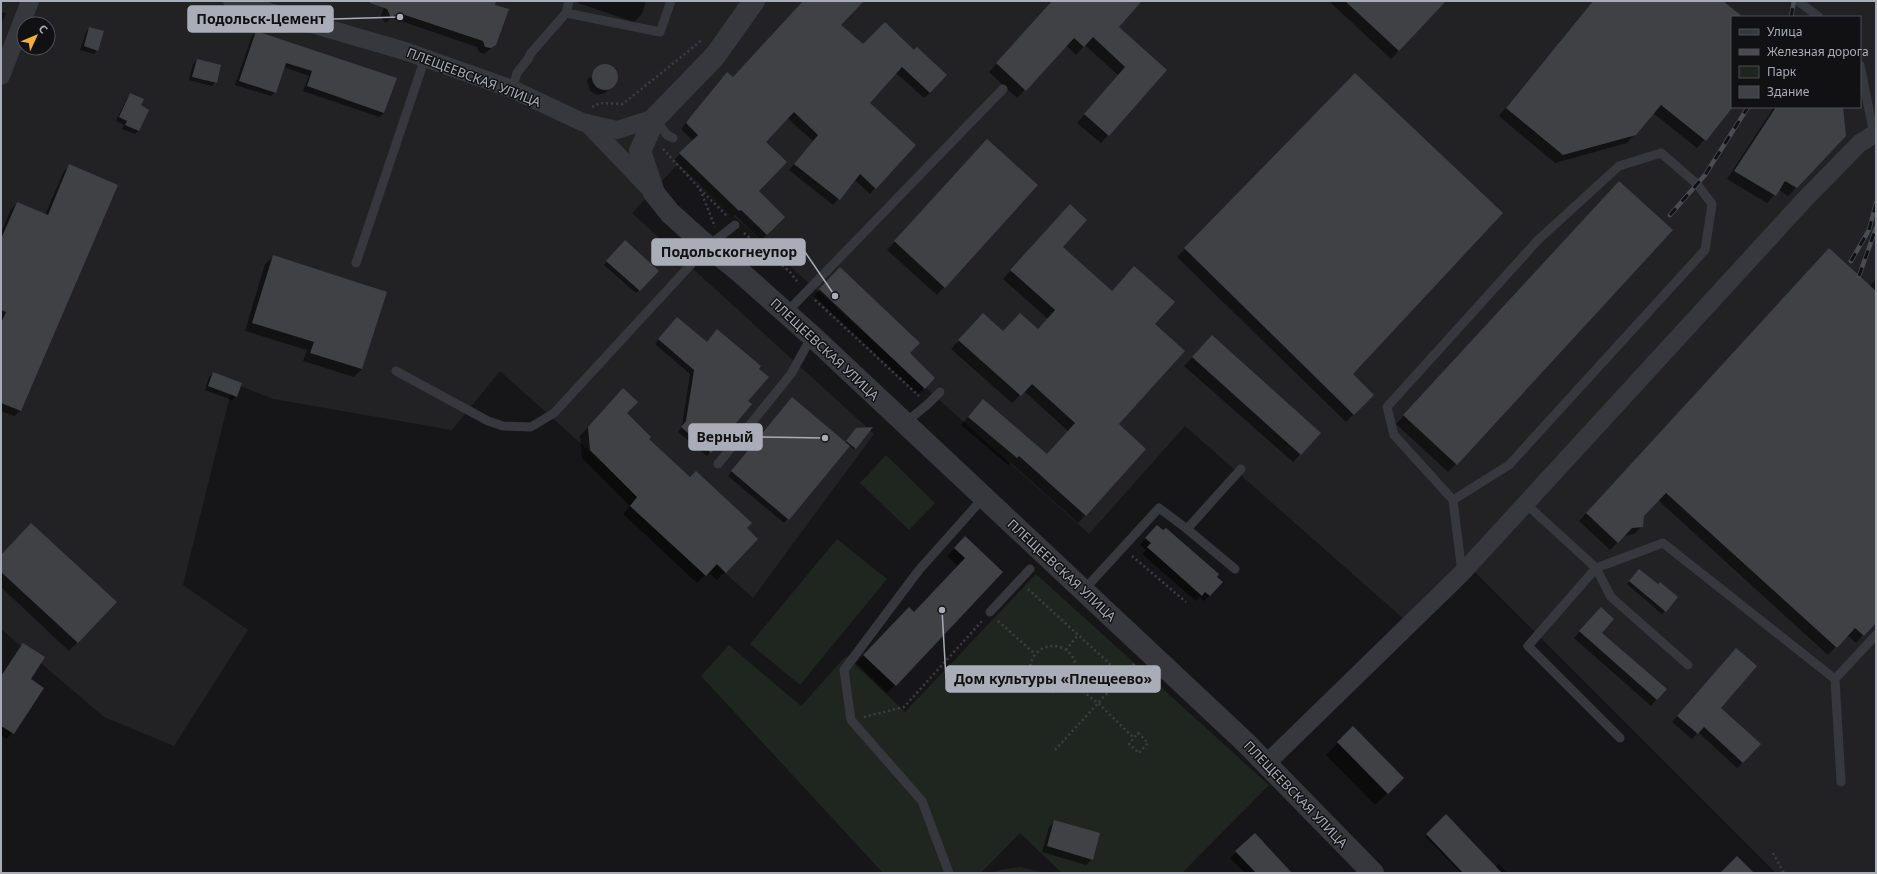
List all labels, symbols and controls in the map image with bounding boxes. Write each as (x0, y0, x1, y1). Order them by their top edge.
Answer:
callout: Подольск-Цемент (188, 6, 333, 32)
text: Подольск-Цемент (196, 9, 326, 28)
north arrow (16, 16, 56, 56)
legend (1731, 16, 1861, 108)
text: С (36, 21, 51, 36)
text: Улица (1767, 23, 1802, 40)
street label: ПЛЕЩЕЕВСКАЯ УЛИЦА (404, 43, 544, 111)
text: Железная дорога (1767, 43, 1869, 60)
text: Парк (1767, 63, 1797, 80)
text: Здание (1767, 83, 1810, 100)
callout: Подольскогнеупор (652, 239, 805, 265)
text: Подольскогнеупор (661, 242, 797, 261)
street label: ПЛЕЩЕЕВСКАЯ УЛИЦА (767, 294, 884, 405)
callout: Верный (689, 424, 762, 450)
text: Верный (697, 427, 753, 446)
street label: ПЛЕЩЕЕВСКАЯ УЛИЦА (1004, 515, 1121, 626)
callout: Дом культуры «Плещеево» (946, 666, 1160, 692)
text: Дом культуры «Плещеево» (954, 669, 1152, 688)
street label: ПЛЕЩЕЕВСКАЯ УЛИЦА (1240, 737, 1352, 852)

